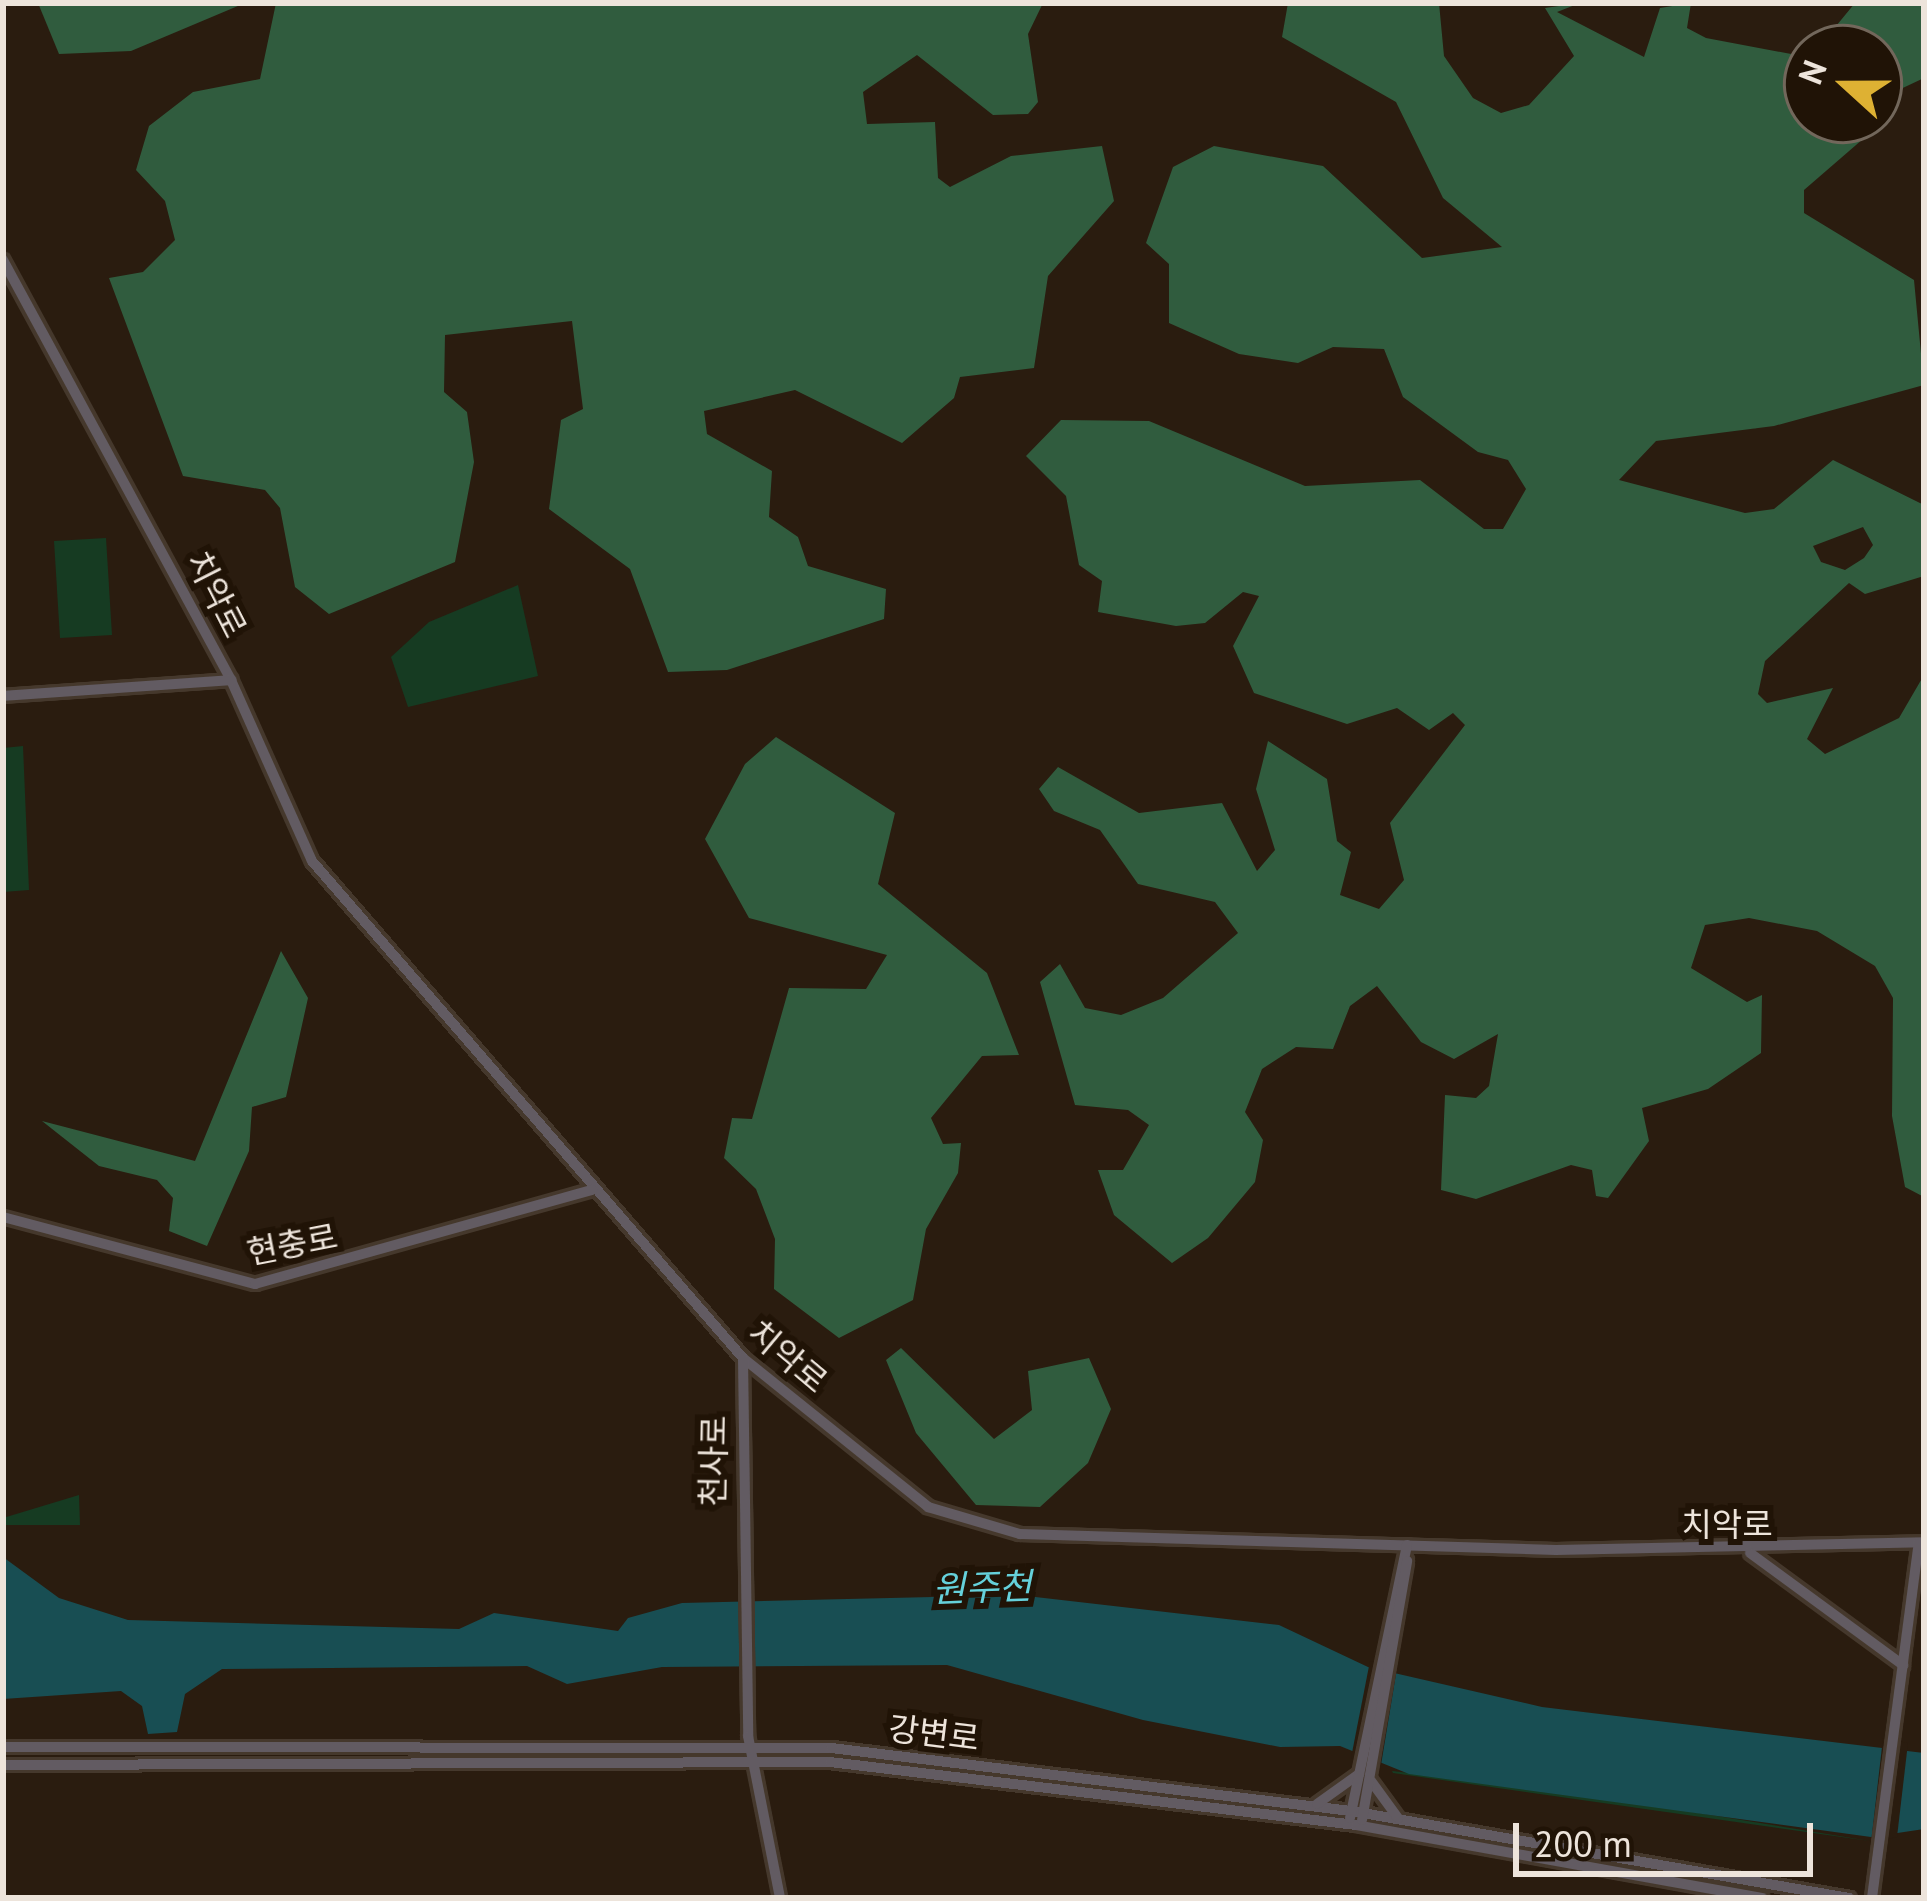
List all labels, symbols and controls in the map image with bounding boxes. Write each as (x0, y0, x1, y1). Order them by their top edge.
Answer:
north arrow (1783, 24, 1903, 144)
text: N (1788, 54, 1836, 90)
street label: 치악로 (179, 544, 255, 644)
street label: 현충로 (244, 1216, 340, 1272)
street label: 치악로 (740, 1312, 836, 1400)
street label: 천사로 (692, 1415, 734, 1507)
street label: 치악로 (1681, 1504, 1773, 1544)
water label: 원주천 (932, 1564, 1032, 1610)
street label: 강변로 (886, 1708, 982, 1758)
scale bar (1519, 1799, 1819, 1873)
text: 200 m (1534, 1820, 1632, 1867)

